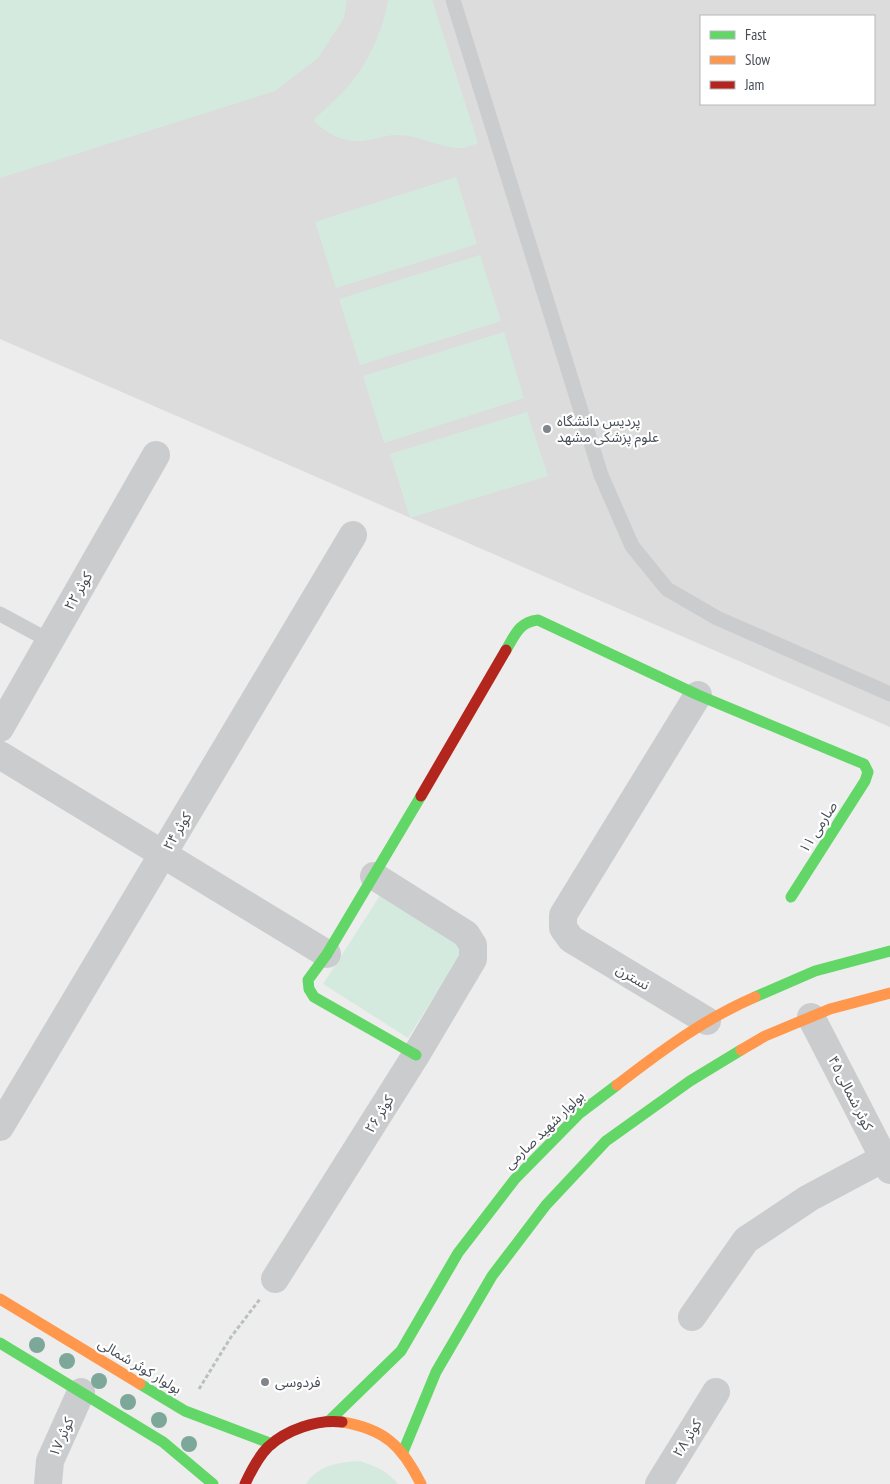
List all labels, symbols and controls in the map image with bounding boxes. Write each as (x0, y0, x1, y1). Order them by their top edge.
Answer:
legend (700, 15, 875, 105)
text: Fast (745, 25, 766, 44)
text: Slow (745, 50, 770, 69)
text: Jam (744, 75, 764, 94)
place label: پردیس دانشگاه علوم پزشکی مشهد (557, 412, 659, 448)
marker: پردیس دانشگاه علوم پزشکی مشهد (541, 423, 553, 435)
street label: کوثر ۲۲ (60, 569, 96, 613)
street label: صارمی ۱۱ (795, 798, 842, 856)
street label: کوثر ۲۴ (159, 809, 195, 853)
street label: نسترن (613, 960, 653, 994)
street label: کوثر شمالی ۴۵ (825, 1053, 878, 1133)
street label: بولوار شهید صارمی (500, 1087, 588, 1173)
street label: کوثر ۲۶ (360, 1092, 398, 1136)
street label: بولوار کوثر شمالی (95, 1334, 185, 1398)
place label: فردوسی (275, 1373, 321, 1391)
marker: فردوسی (259, 1376, 271, 1388)
street label: کوثر ۱۷ (44, 1414, 78, 1459)
street label: کوثر ۲۸ (668, 1416, 706, 1460)

